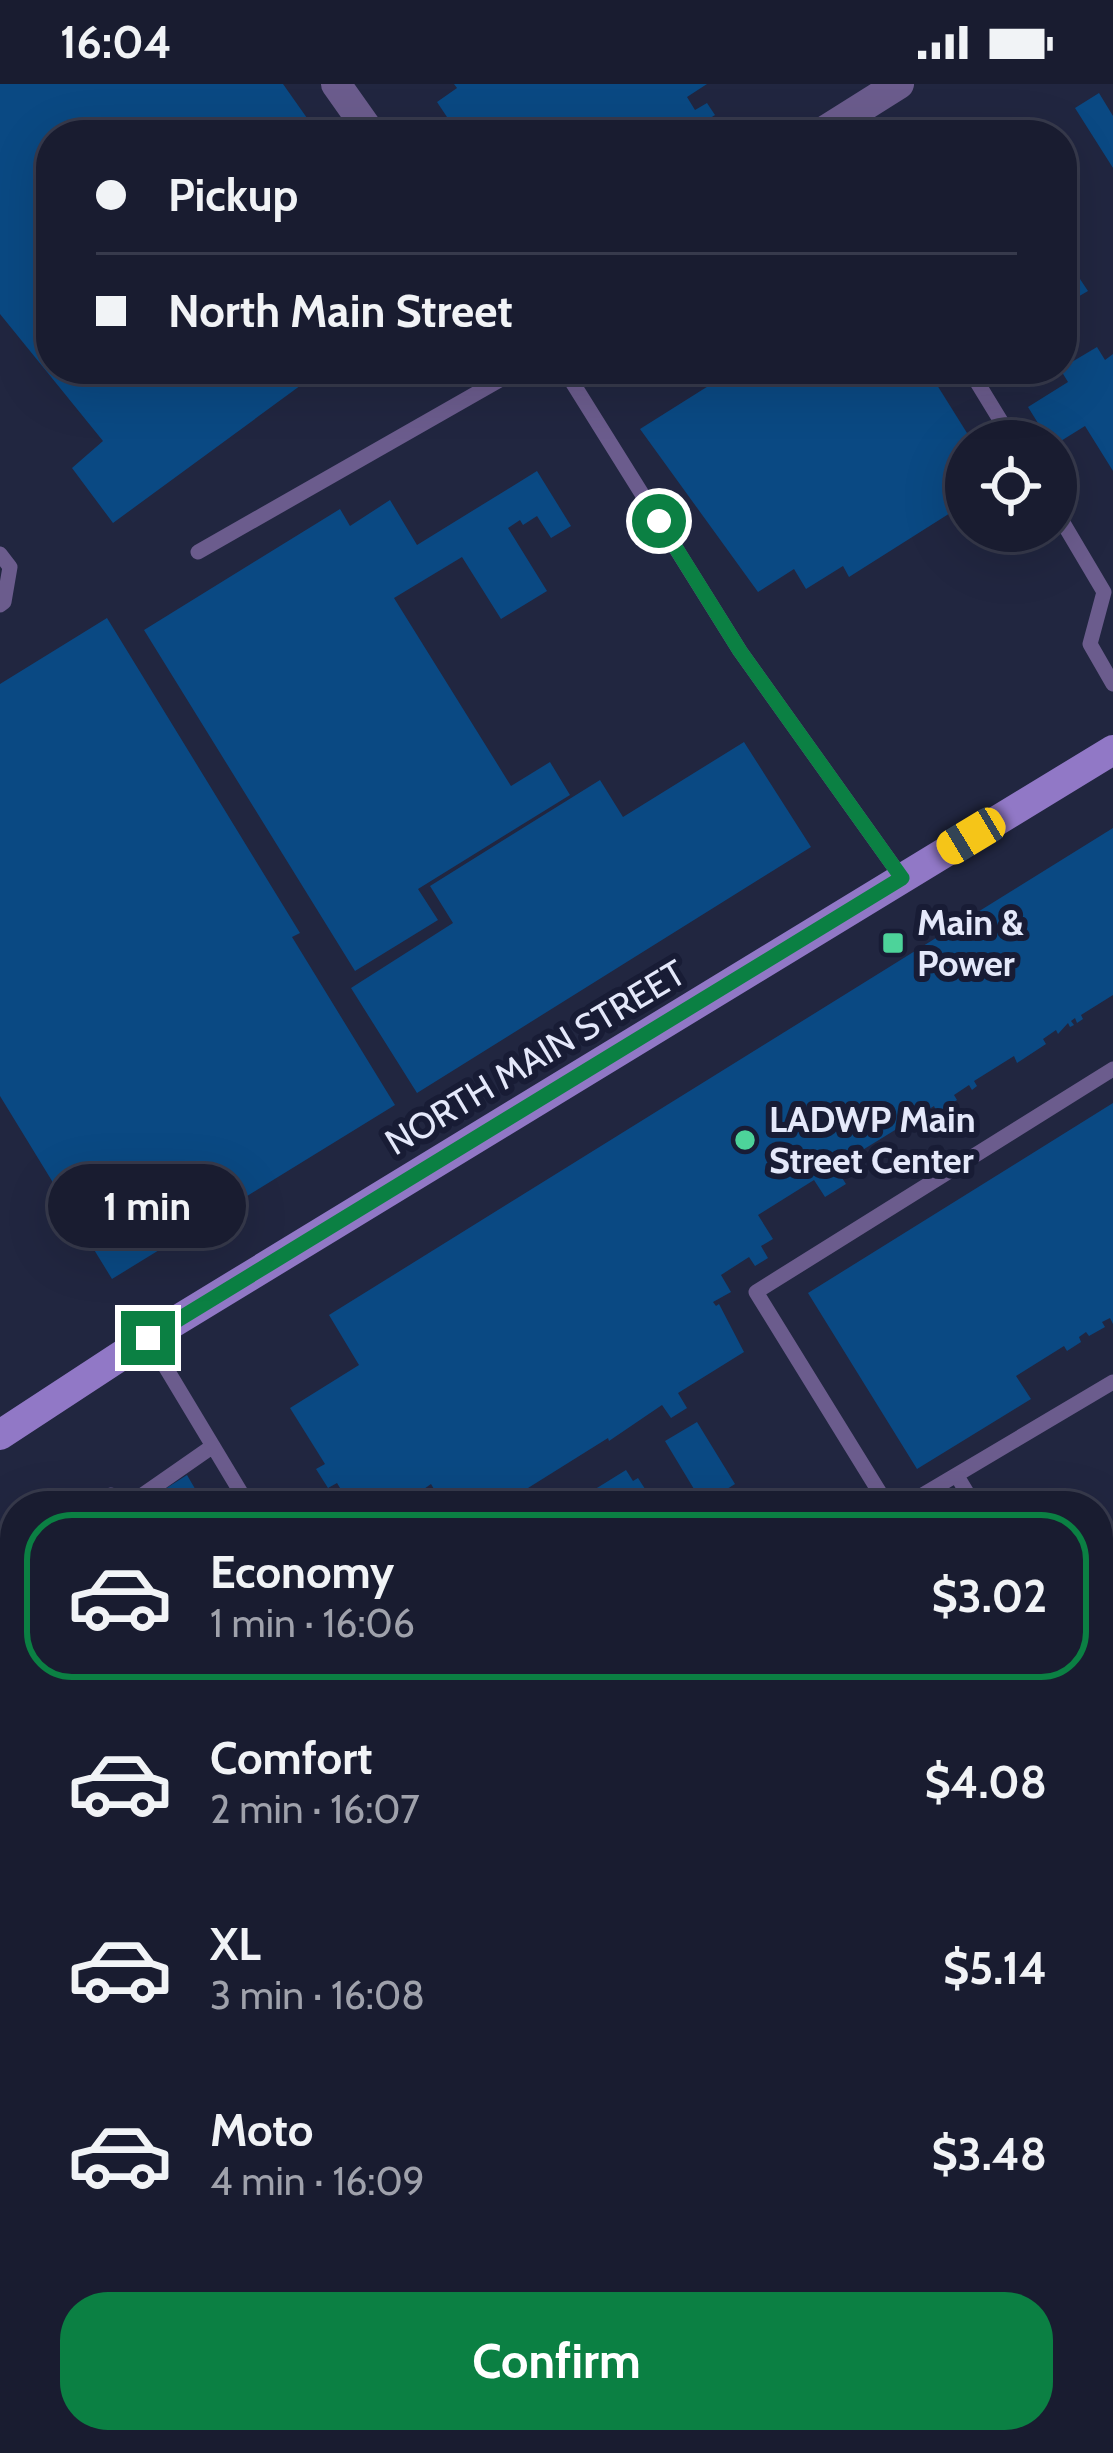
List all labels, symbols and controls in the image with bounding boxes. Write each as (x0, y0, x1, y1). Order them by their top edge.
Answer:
text: 16:04 (60, 15, 172, 69)
text: Pickup (168, 168, 298, 222)
text: North Main Street (168, 284, 513, 338)
map controls (945, 420, 1077, 552)
button: locate (945, 420, 1077, 552)
route start (632, 494, 686, 548)
car (931, 802, 1011, 870)
place label: Main & Power (917, 900, 1024, 985)
marker: Main & Power (880, 930, 906, 956)
street label: NORTH MAIN STREET (377, 950, 693, 1164)
place label: LADWP Main Street Center (769, 1097, 976, 1182)
marker: LADWP Main Street Center (732, 1127, 758, 1153)
callout: 1 min (49, 1164, 247, 1248)
text: 1 min (103, 1182, 191, 1230)
route end (121, 1311, 175, 1365)
icon: car (66, 1542, 174, 1650)
text: Economy (210, 1545, 394, 1599)
text: $3.02 (931, 1569, 1047, 1623)
text: 1 min · 16:06 (210, 1599, 415, 1647)
icon: car (66, 1728, 174, 1836)
text: Comfort (210, 1731, 373, 1785)
text: $4.08 (924, 1755, 1047, 1809)
text: 2 min · 16:07 (210, 1785, 420, 1833)
icon: car (66, 1914, 174, 2022)
text: XL (210, 1917, 261, 1971)
text: $5.14 (943, 1941, 1047, 1995)
text: 3 min · 16:08 (210, 1971, 425, 2019)
icon: car (66, 2100, 174, 2208)
text: Moto (210, 2103, 313, 2157)
text: $3.48 (932, 2127, 1047, 2181)
text: 4 min · 16:09 (210, 2157, 425, 2205)
button: Confirm (60, 2292, 1053, 2430)

